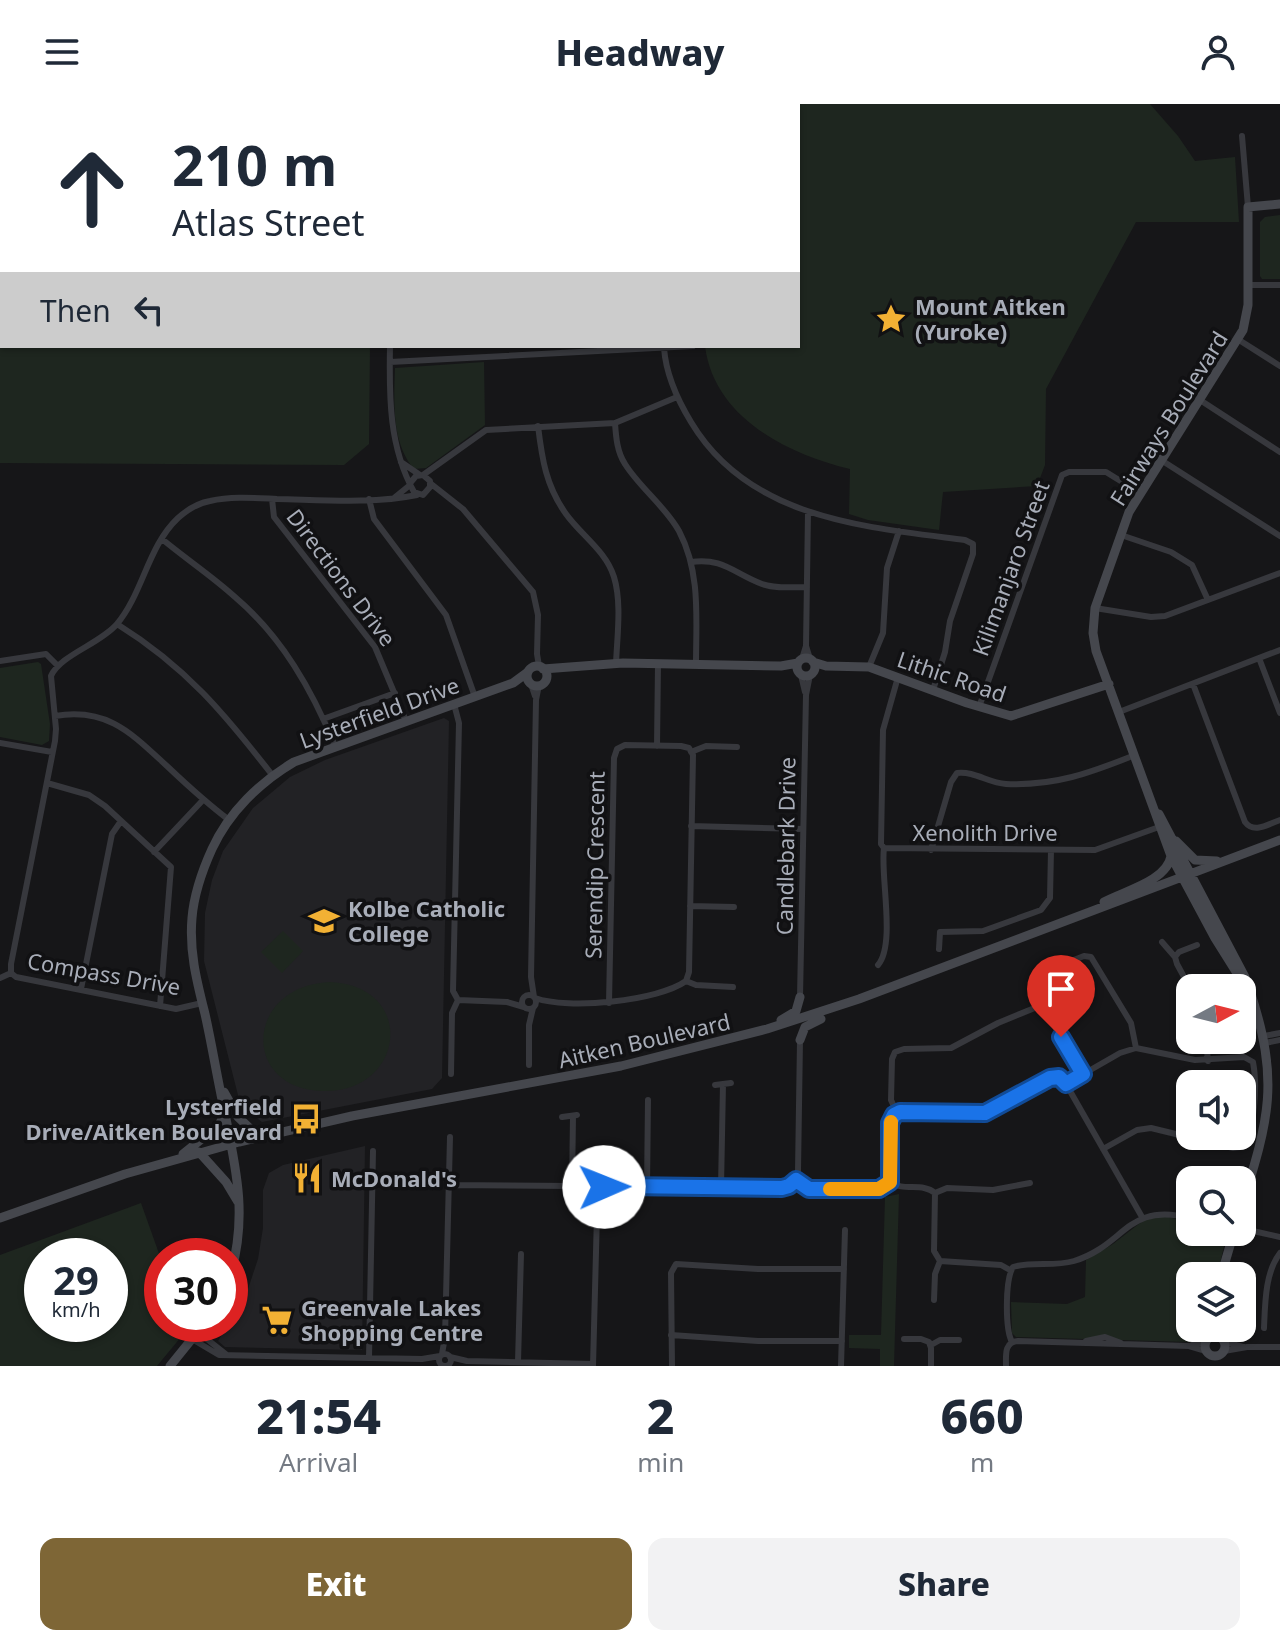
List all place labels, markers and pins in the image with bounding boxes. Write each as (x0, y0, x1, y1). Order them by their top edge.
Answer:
place label: Mount Aitken (Yuroke) (915, 291, 1066, 346)
place icon: Mount Aitken (Yuroke) (874, 302, 908, 336)
place label: Kolbe Catholic College (348, 893, 505, 948)
school or university icon: Kolbe Catholic College (307, 904, 341, 938)
pin (1027, 955, 1095, 1037)
place label: Lysterfield Drive/Aitken Boulevard (26, 1091, 282, 1146)
bus stop icon: Lysterfield Drive/Aitken Boulevard (289, 1102, 323, 1136)
restaurant icon: McDonald's (290, 1161, 324, 1195)
place label: McDonald's (331, 1163, 457, 1193)
place label: Greenvale Lakes Shopping Centre (301, 1292, 483, 1347)
supermarket icon: Greenvale Lakes Shopping Centre (260, 1303, 294, 1337)

